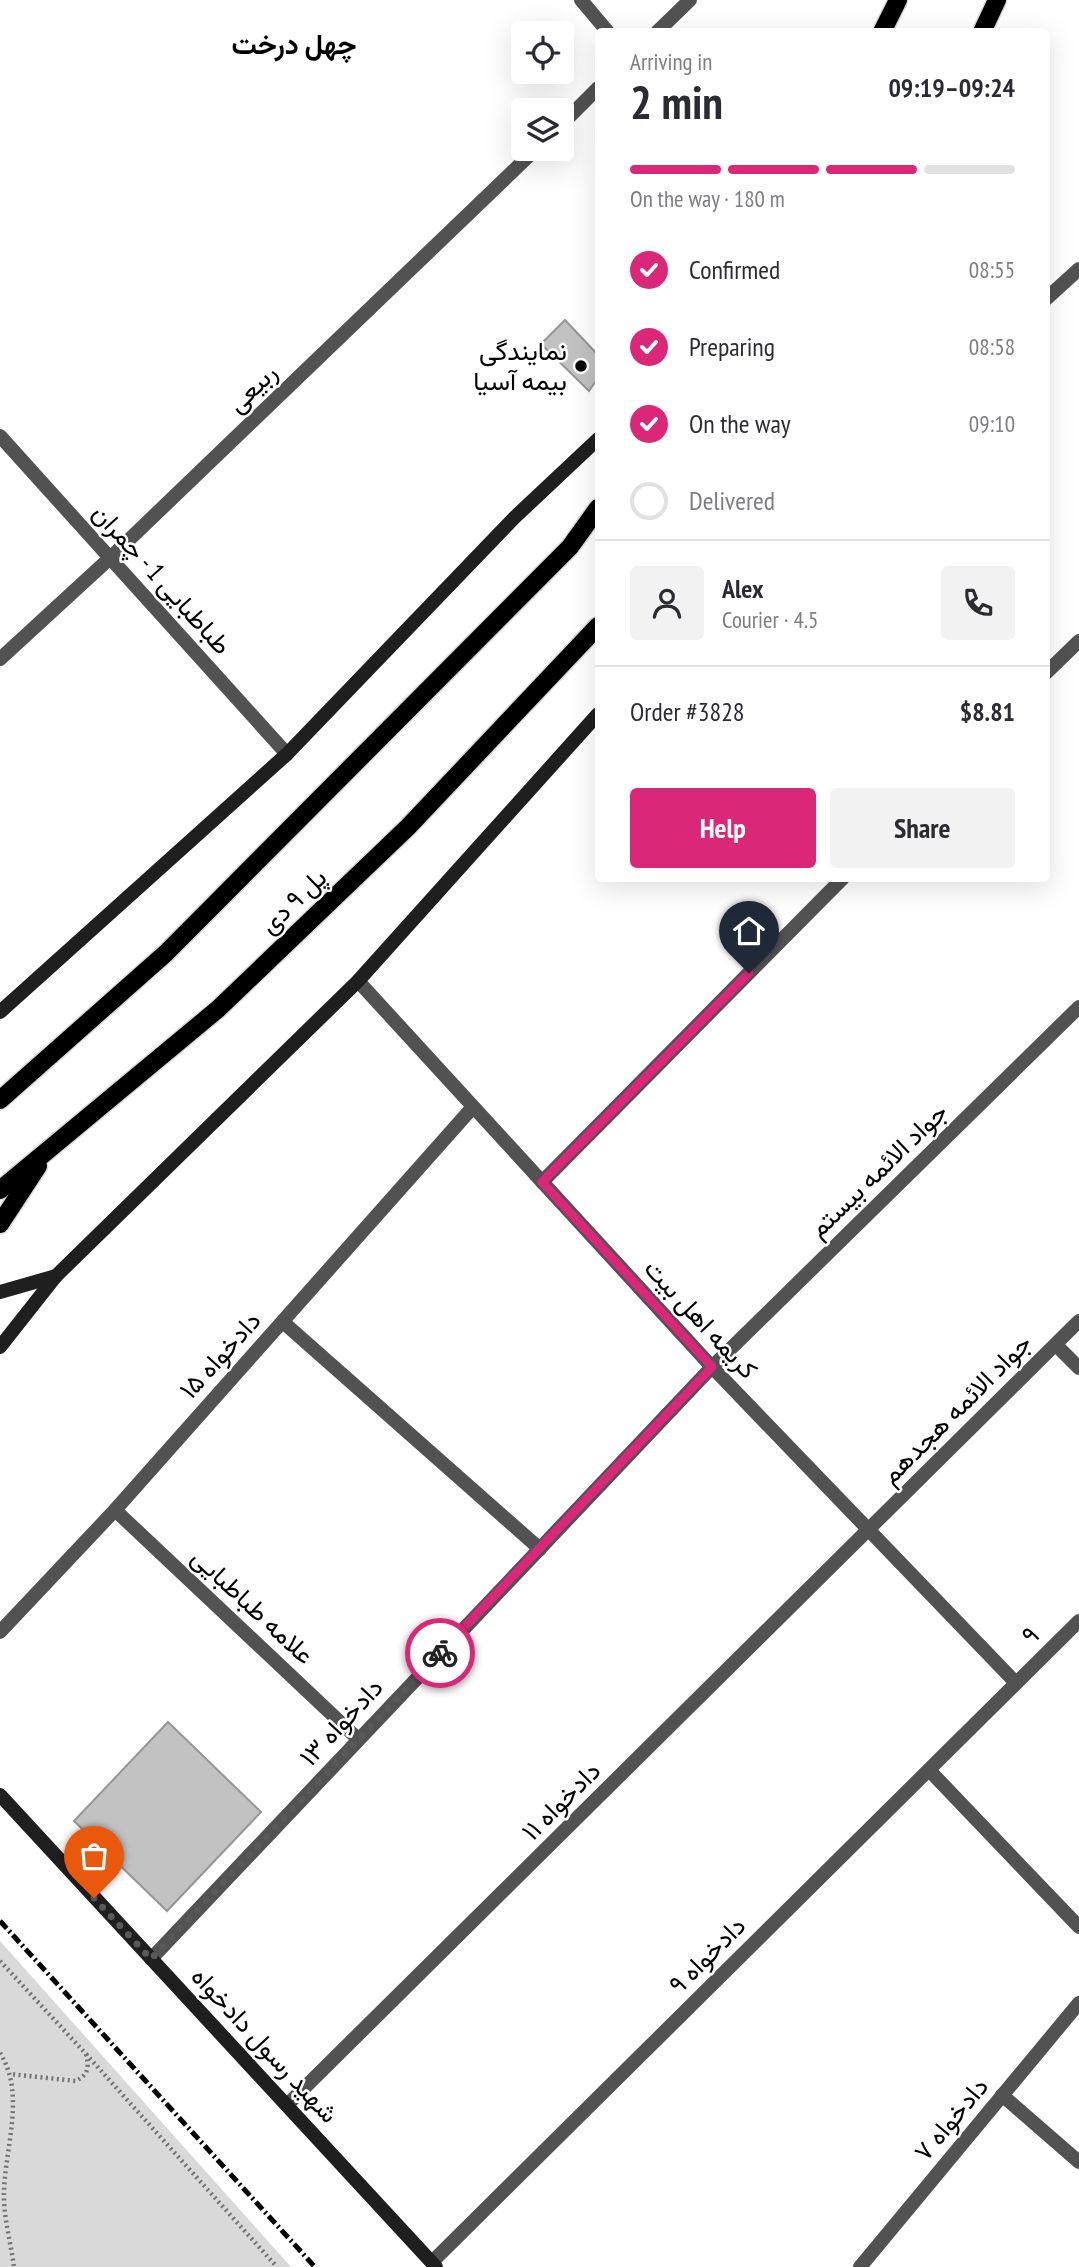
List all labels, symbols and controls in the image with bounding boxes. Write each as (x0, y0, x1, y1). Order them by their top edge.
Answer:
map controls (511, 21, 574, 161)
button: locate (511, 21, 574, 84)
district label: چهل درخت (232, 25, 357, 64)
text: Arriving in (630, 47, 712, 76)
text: 09:19–09:24 (888, 71, 1015, 104)
text: 2 min (630, 72, 723, 132)
button: layers (511, 98, 574, 161)
text: On the way · 180 m (630, 184, 785, 213)
icon: check (630, 251, 668, 289)
text: Confirmed (689, 253, 780, 286)
text: 08:55 (969, 255, 1015, 284)
icon: check (630, 328, 668, 366)
text: Preparing (689, 330, 775, 363)
text: 08:58 (969, 332, 1015, 361)
place label: نمایندگی بیمه آسیا (473, 334, 567, 397)
street label: ربیعی (220, 356, 284, 419)
marker: نمایندگی بیمه آسیا (573, 358, 589, 374)
icon: check (630, 405, 668, 443)
text: On the way (689, 407, 791, 440)
text: 09:10 (969, 409, 1015, 438)
text: Delivered (689, 484, 775, 517)
street label: طباطبایی 1 - چمران (84, 496, 239, 662)
button: person (630, 566, 704, 640)
button: phone (941, 566, 1015, 640)
text: Alex (722, 572, 763, 605)
text: Courier · 4.5 (722, 605, 818, 634)
text: Order #3828 (630, 695, 745, 728)
text: $8.81 (960, 695, 1015, 728)
button: Help (630, 788, 816, 868)
button: Share (830, 788, 1015, 868)
street label: پل ۹ دی (252, 861, 335, 942)
pin (719, 901, 779, 973)
icon: home (730, 912, 768, 950)
street label: جواد الائمه بیستم (801, 1095, 955, 1245)
street label: کریمه اهل بیت (638, 1252, 765, 1385)
street label: دادخواه ۱۵ (172, 1304, 267, 1405)
street label: جواد الائمه هجدهم (873, 1326, 1039, 1492)
street label: علامه طباطبایی (185, 1540, 322, 1671)
courier (405, 1618, 475, 1688)
street label: ۹ (1014, 1619, 1046, 1651)
icon: bike (421, 1634, 459, 1672)
street label: دادخواه ۱۳ (292, 1671, 390, 1772)
street label: دادخواه ۱۱ (514, 1754, 607, 1847)
pin (64, 1826, 124, 1898)
icon: bag (75, 1837, 113, 1875)
street label: دادخواه ۹ (661, 1909, 752, 2000)
street label: شهید رسول دادخواه (185, 1960, 346, 2130)
street label: دادخواه ۷ (906, 2070, 995, 2167)

